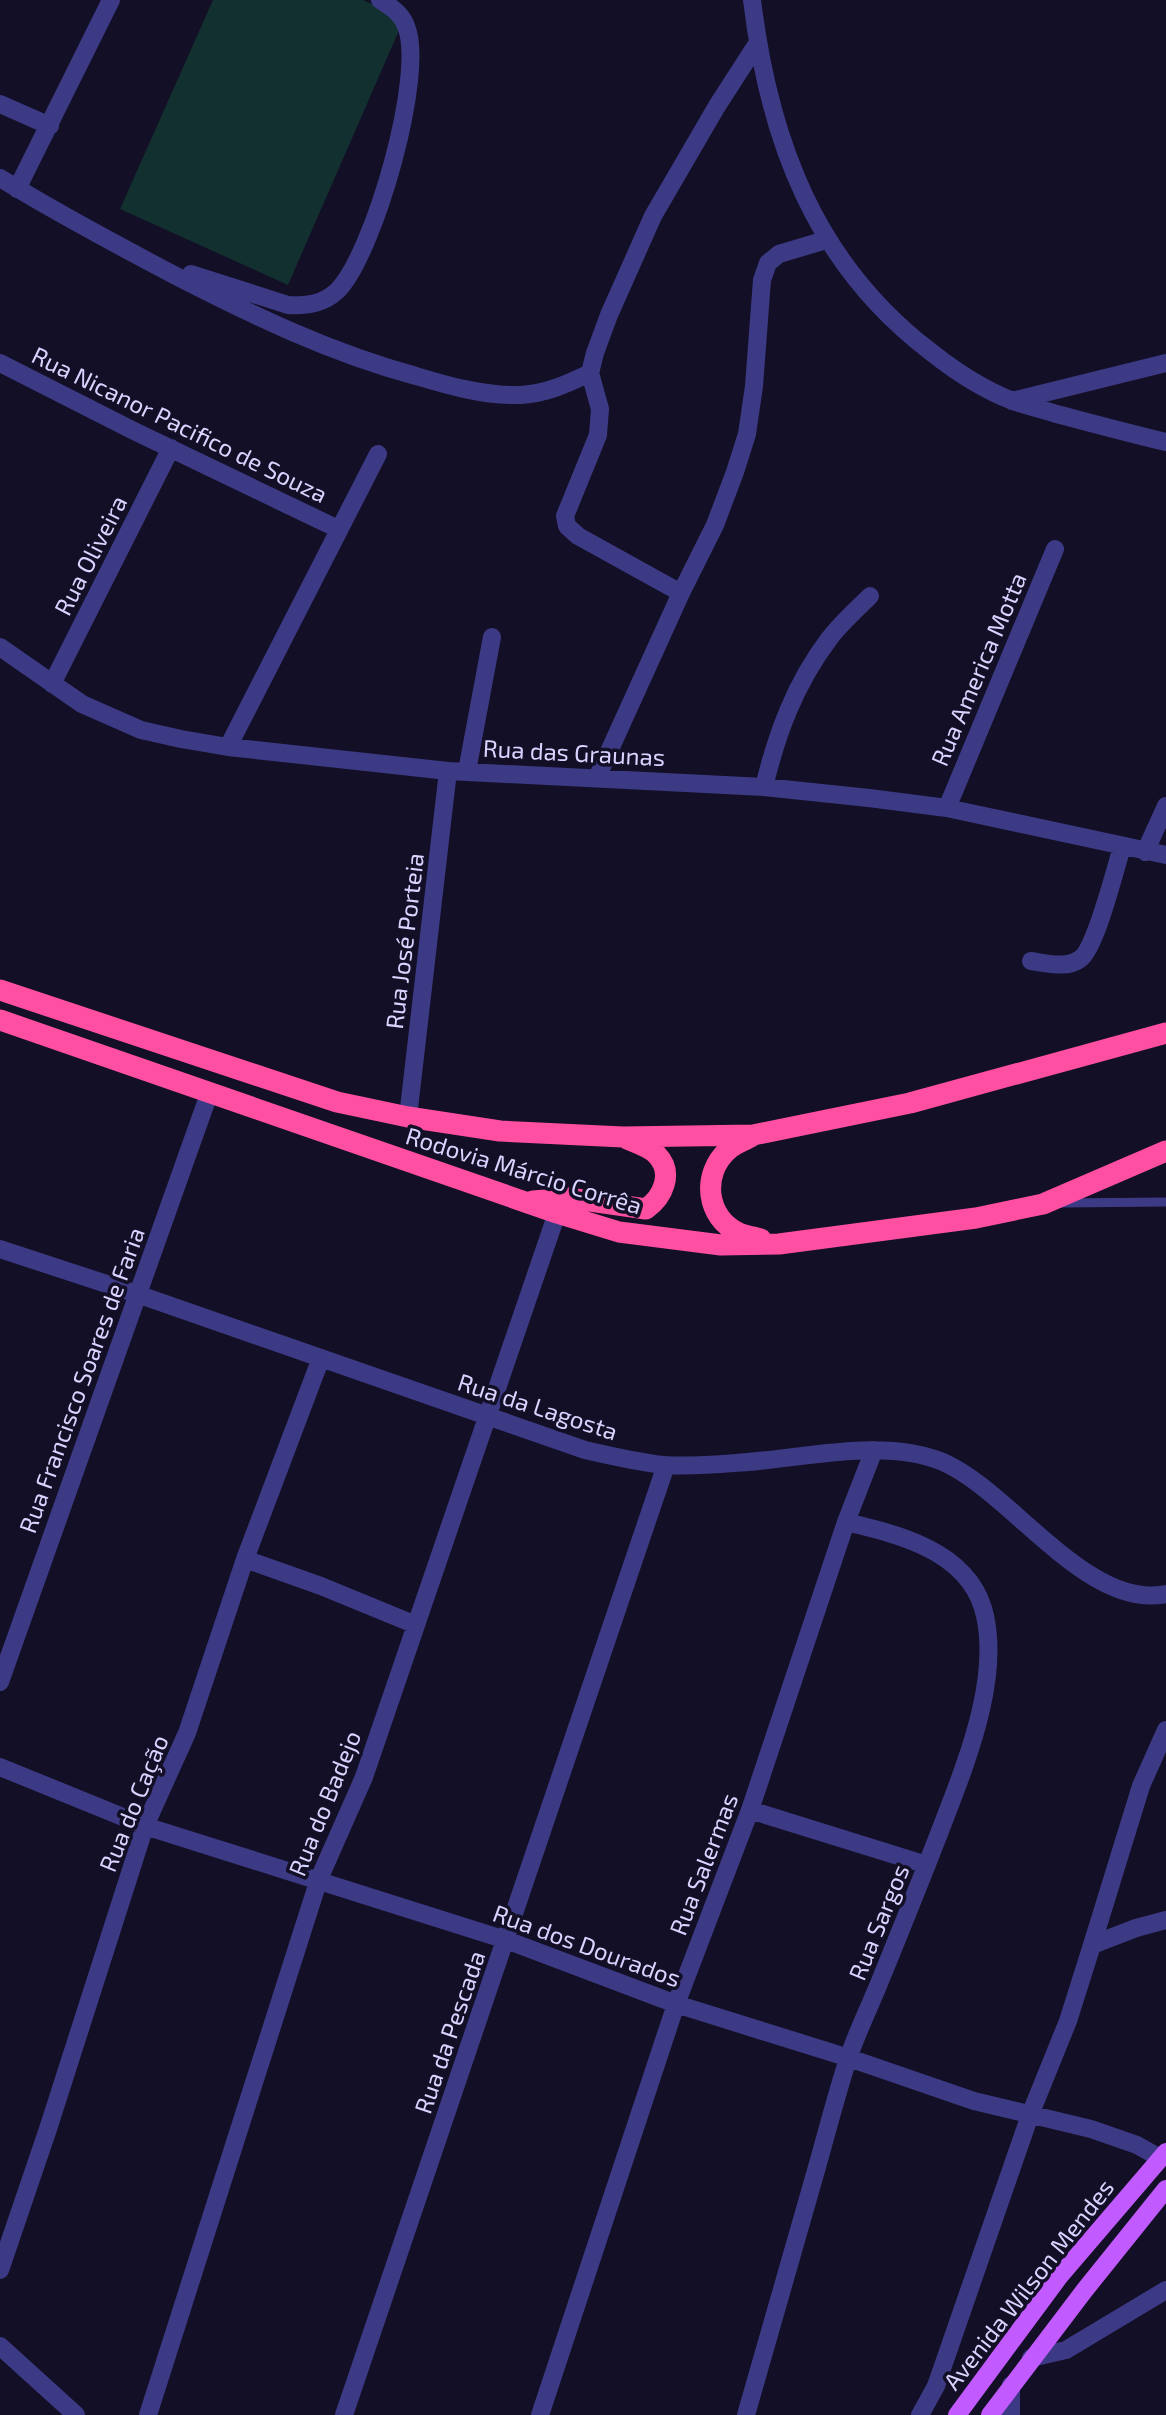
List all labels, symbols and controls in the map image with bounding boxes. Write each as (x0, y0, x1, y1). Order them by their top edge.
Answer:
street label: Rua Nicanor Pacifico de Souza (28, 340, 332, 508)
street label: Rua Oliveira (47, 490, 133, 620)
street label: Rua America Motta (924, 568, 1032, 770)
street label: Rua das Graunas (482, 733, 666, 771)
street label: Rua José Porteia (379, 851, 429, 1031)
street label: Rodovia Márcio Corrêa (402, 1120, 646, 1220)
street label: Rua Francisco Soares de Faria (12, 1223, 150, 1537)
street label: Rua da Lagosta (454, 1367, 622, 1445)
street label: Rua do Badejo (282, 1726, 366, 1880)
street label: Rua do Cação (92, 1730, 175, 1876)
street label: Rua Salermas (663, 1789, 743, 1939)
street label: Rua Sargos (842, 1860, 914, 1984)
street label: Rua dos Dourados (489, 1898, 685, 1992)
street label: Rua da Pescada (408, 1947, 490, 2117)
street label: Avenida Wilson Mendes (937, 2173, 1119, 2395)

